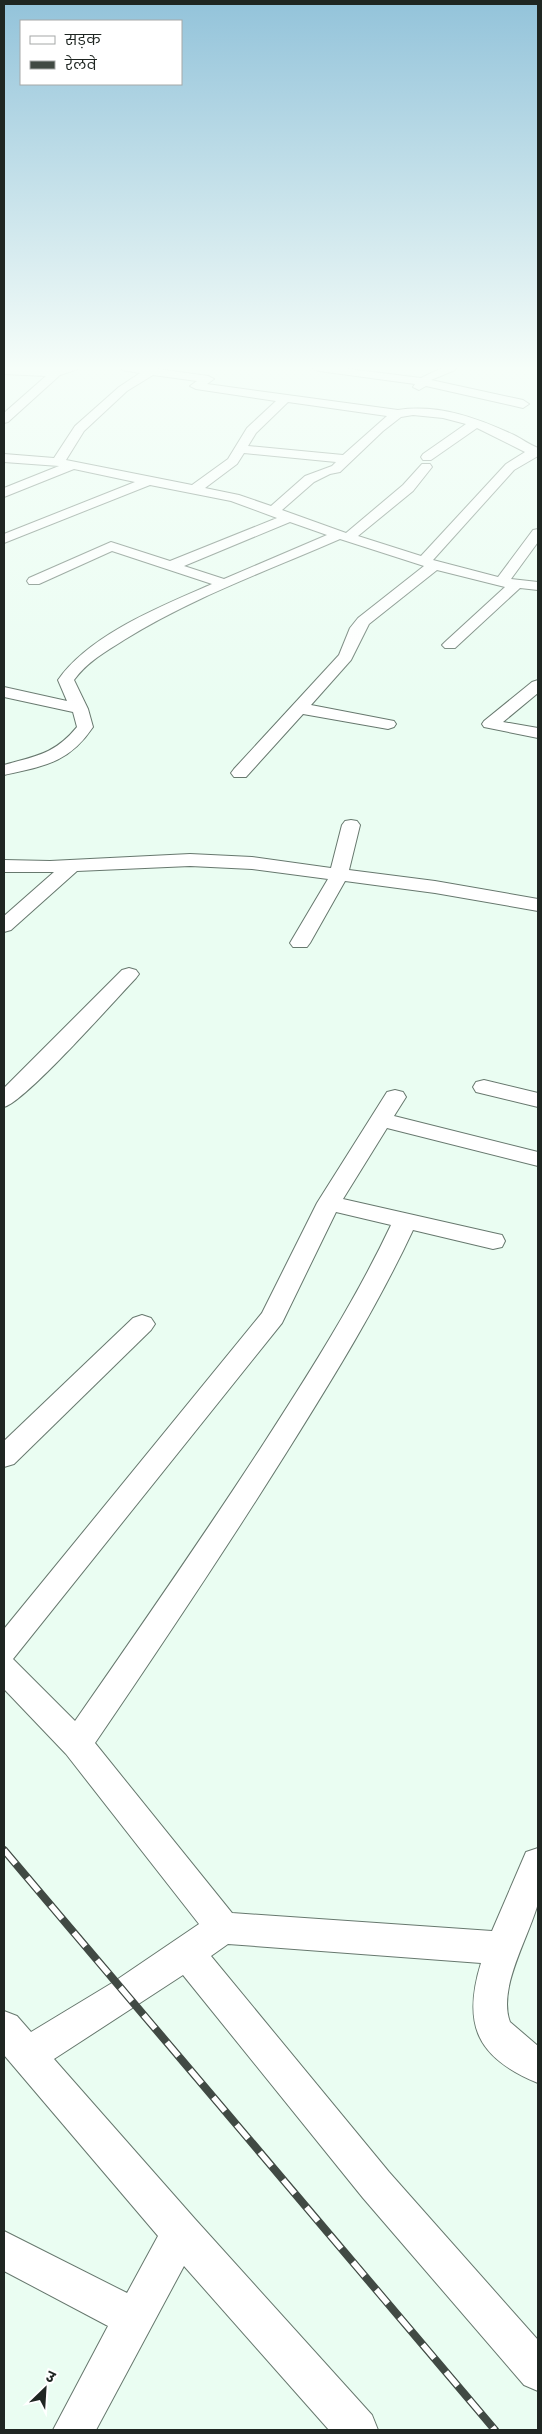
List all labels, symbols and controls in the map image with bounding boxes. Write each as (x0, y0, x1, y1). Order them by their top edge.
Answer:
legend (20, 20, 182, 85)
text: सड़क (64, 29, 102, 50)
text: रेलवे (64, 54, 98, 75)
north arrow (20, 2364, 70, 2414)
text: उ (42, 2366, 59, 2388)

